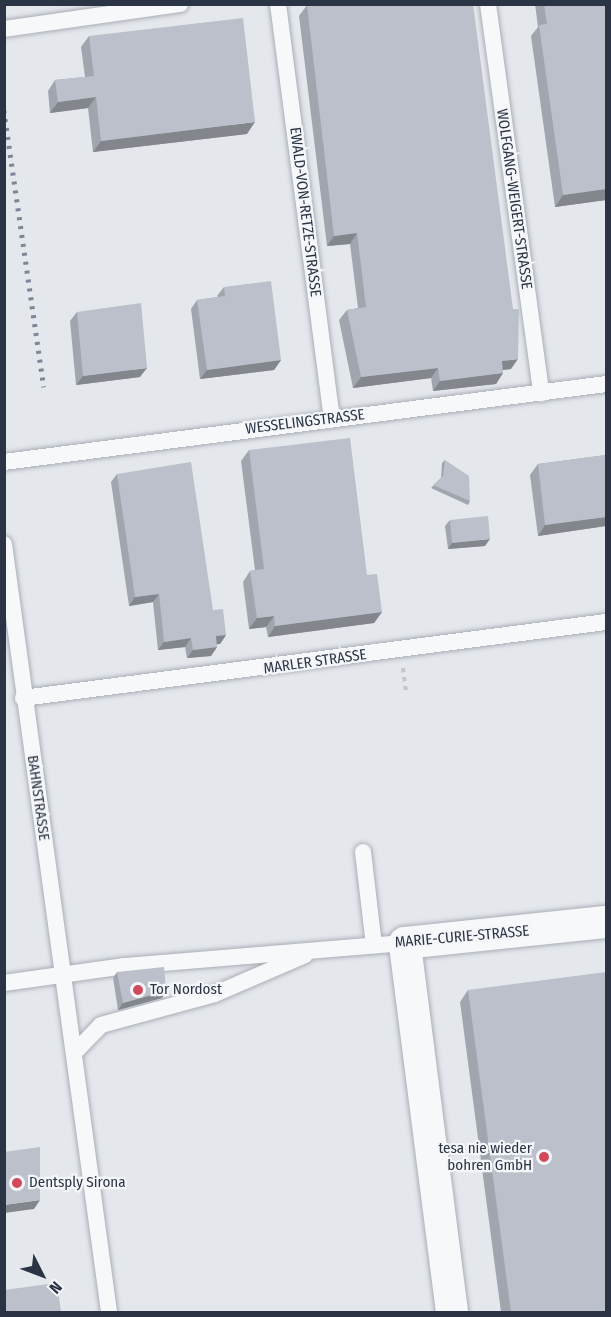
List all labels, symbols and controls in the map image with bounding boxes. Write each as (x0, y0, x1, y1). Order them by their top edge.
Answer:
street label: WOLFGANG-WEIGERT-STRASSE (492, 108, 536, 290)
street label: EWALD-VON-RETZE-STRASSE (286, 126, 324, 298)
street label: WESSELINGSTRASSE (244, 406, 366, 438)
street label: MARLER STRASSE (262, 646, 368, 678)
street label: BAHNSTRASSE (23, 754, 53, 842)
street label: MARIE-CURIE-STRASSE (394, 922, 530, 952)
place label: Tor Nordost (150, 981, 222, 999)
marker: Tor Nordost (131, 983, 145, 997)
place label: tesa nie wieder bohren GmbH (438, 1139, 532, 1174)
marker: tesa nie wieder bohren GmbH (537, 1150, 551, 1164)
place label: Dentsply Sirona (29, 1174, 126, 1192)
marker: Dentsply Sirona (10, 1176, 24, 1190)
north arrow (12, 1245, 72, 1305)
text: N (45, 1277, 66, 1297)

